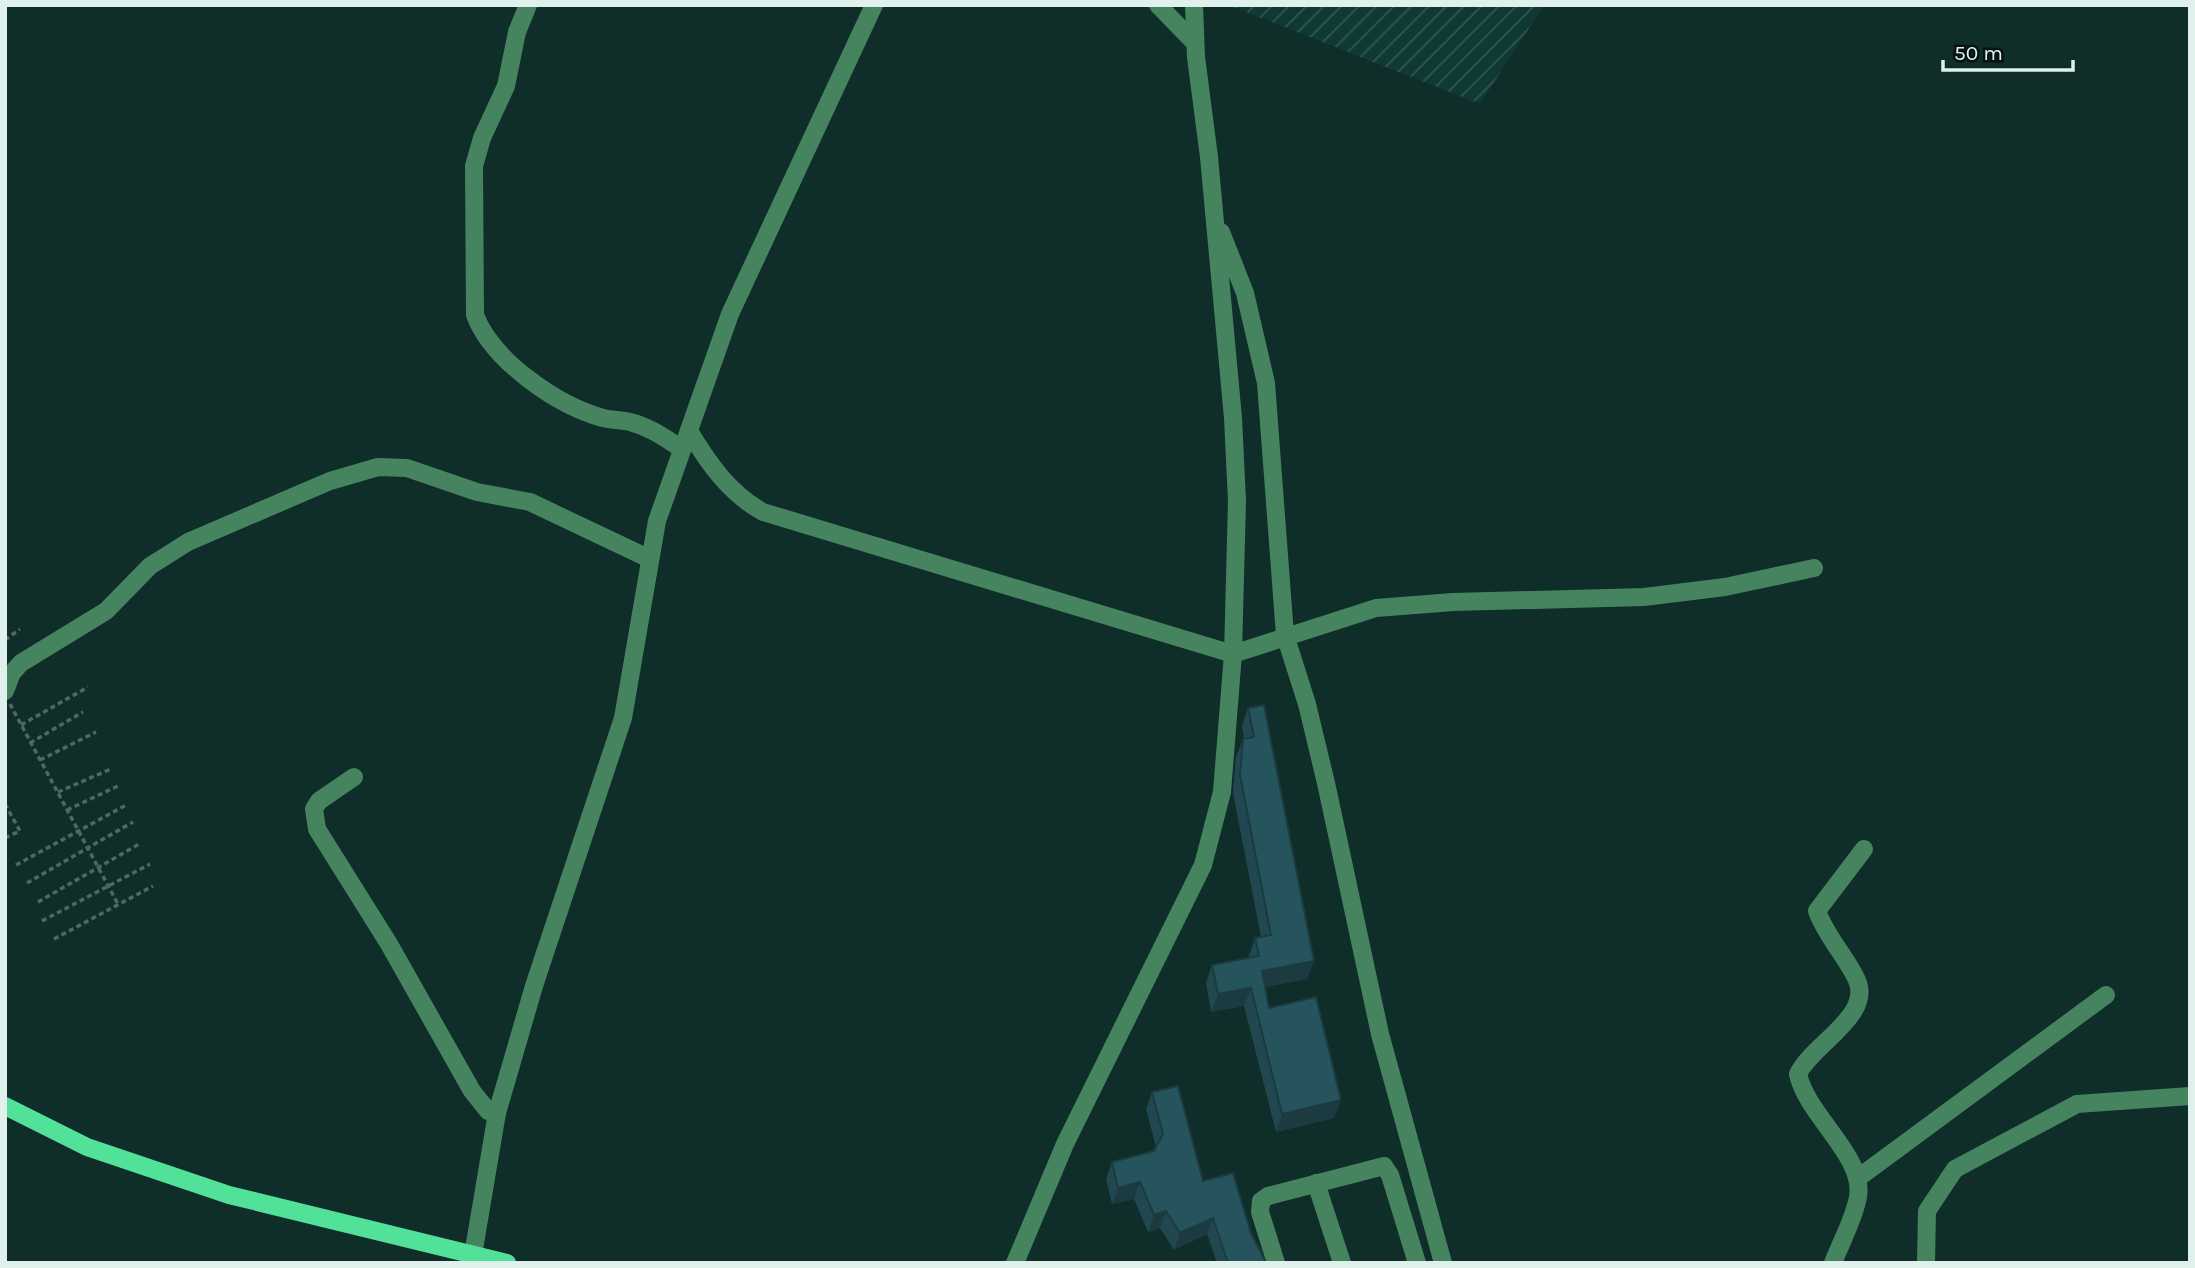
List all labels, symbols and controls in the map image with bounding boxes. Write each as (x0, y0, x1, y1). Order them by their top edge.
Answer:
scale bar (1943, 28, 2072, 72)
text: 50 m (1954, 41, 2003, 65)

